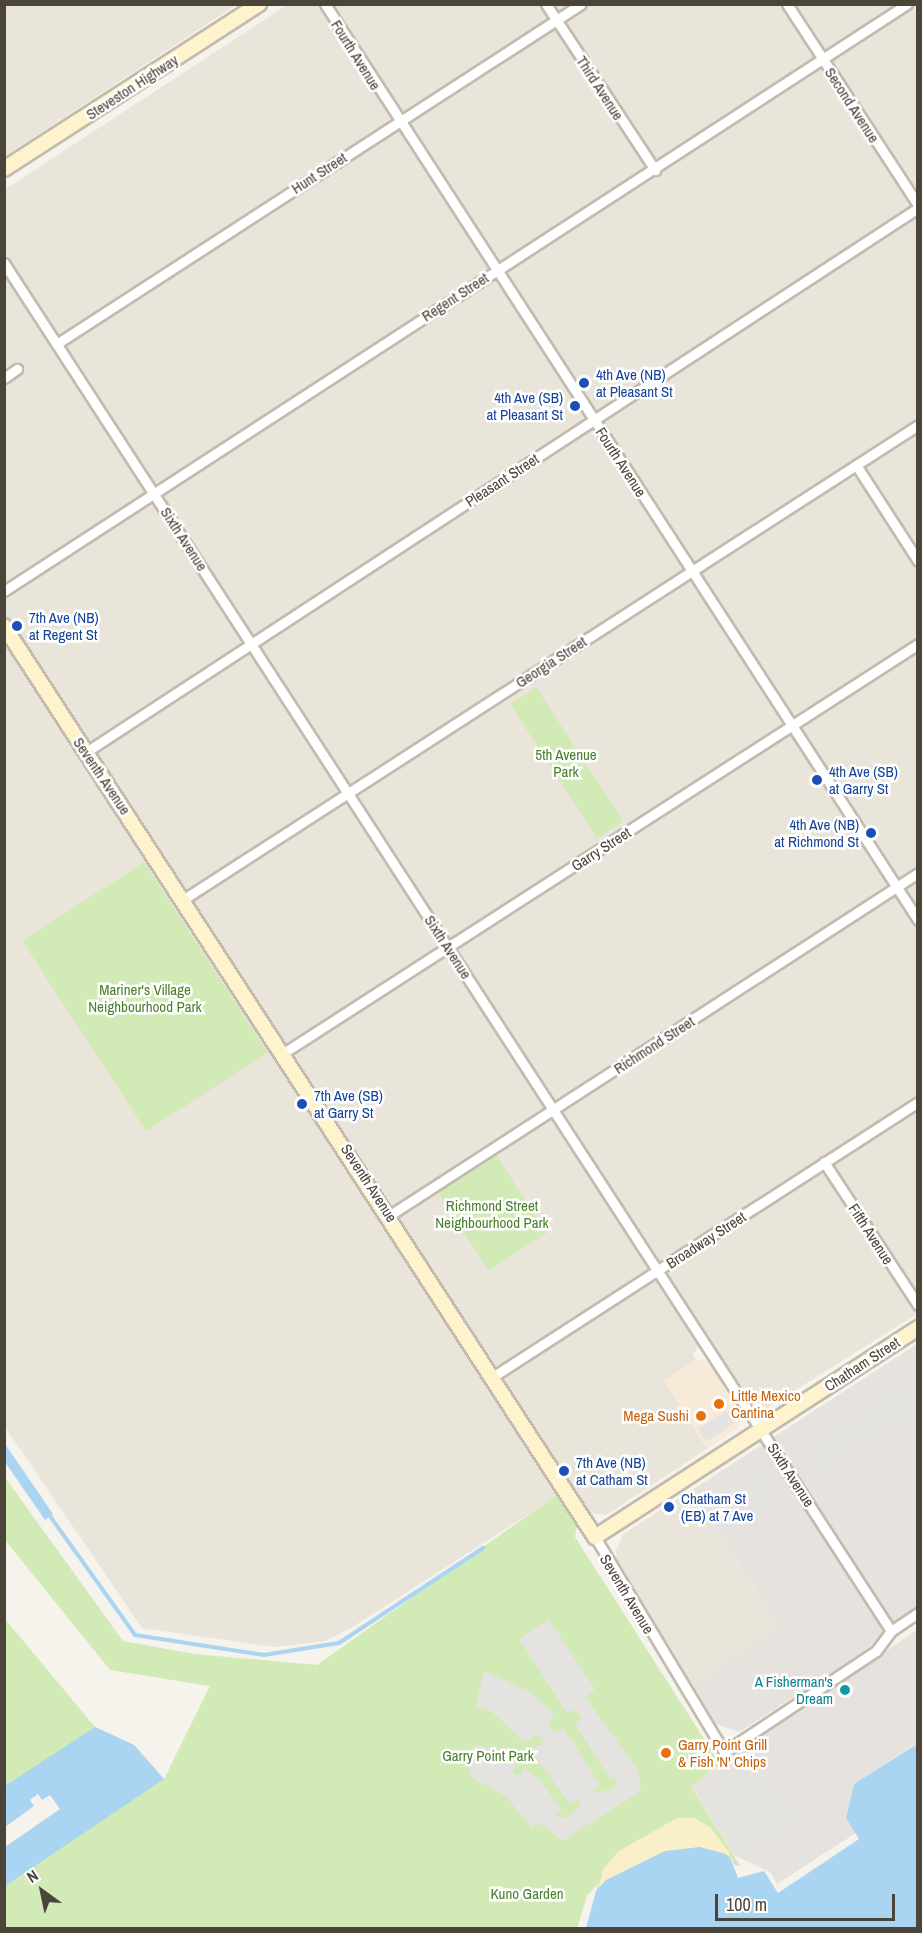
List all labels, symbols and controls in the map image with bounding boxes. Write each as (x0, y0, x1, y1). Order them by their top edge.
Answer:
street label: Fourth Avenue (327, 16, 385, 94)
street label: Steveston Highway (83, 51, 181, 123)
street label: Third Avenue (572, 52, 628, 124)
street label: Second Avenue (821, 64, 883, 146)
street label: Hunt Street (288, 149, 350, 197)
street label: Regent Street (418, 269, 492, 325)
place label: 4th Ave (NB) at Pleasant St (596, 365, 673, 400)
marker: 4th Ave (NB) at Pleasant St (577, 376, 591, 390)
place label: 4th Ave (SB) at Pleasant St (486, 388, 563, 423)
marker: 4th Ave (SB) at Pleasant St (568, 399, 582, 413)
street label: Fourth Avenue (592, 424, 650, 500)
street label: Pleasant Street (462, 450, 542, 510)
street label: Sixth Avenue (157, 504, 211, 574)
place label: 7th Ave (NB) at Regent St (29, 608, 99, 643)
marker: 7th Ave (NB) at Regent St (10, 619, 24, 633)
street label: Georgia Street (512, 632, 590, 692)
street label: Seventh Avenue (69, 734, 135, 818)
park label: 5th Avenue Park (535, 745, 597, 780)
place label: 4th Ave (SB) at Garry St (829, 762, 899, 797)
marker: 4th Ave (SB) at Garry St (810, 773, 824, 787)
place label: 4th Ave (NB) at Richmond St (774, 815, 859, 850)
street label: Garry Street (568, 823, 634, 875)
marker: 4th Ave (NB) at Richmond St (864, 826, 878, 840)
street label: Sixth Avenue (421, 912, 475, 982)
park label: Mariner's Village Neighbourhood Park (88, 980, 202, 1015)
street label: Richmond Street (610, 1012, 698, 1078)
place label: 7th Ave (SB) at Garry St (314, 1086, 384, 1121)
marker: 7th Ave (SB) at Garry St (295, 1097, 309, 1111)
street label: Seventh Avenue (337, 1140, 401, 1226)
park label: Richmond Street Neighbourhood Park (435, 1196, 549, 1231)
street label: Fifth Avenue (845, 1200, 897, 1268)
street label: Broadway Street (663, 1208, 749, 1272)
street label: Chatham Street (821, 1333, 903, 1395)
place label: Little Mexico Cantina (731, 1386, 801, 1421)
marker: Little Mexico Cantina (712, 1397, 726, 1411)
place label: Mega Sushi (623, 1407, 689, 1425)
marker: Mega Sushi (694, 1409, 708, 1423)
street label: Sixth Avenue (764, 1440, 818, 1510)
place label: 7th Ave (NB) at Catham St (576, 1453, 648, 1488)
marker: 7th Ave (NB) at Catham St (557, 1464, 571, 1478)
place label: Chatham St (EB) at 7 Ave (681, 1489, 754, 1524)
marker: Chatham St (EB) at 7 Ave (662, 1500, 676, 1514)
street label: Seventh Avenue (596, 1551, 658, 1637)
place label: A Fisherman's Dream (754, 1672, 833, 1707)
marker: A Fisherman's Dream (838, 1683, 852, 1697)
place label: Garry Point Grill & Fish 'N' Chips (678, 1735, 767, 1770)
marker: Garry Point Grill & Fish 'N' Chips (659, 1746, 673, 1760)
park label: Garry Point Park (442, 1747, 534, 1765)
north arrow (12, 1861, 72, 1921)
text: N (22, 1864, 42, 1888)
scale bar (718, 1882, 898, 1920)
park label: Kuno Garden (490, 1885, 564, 1903)
text: 100 m (726, 1892, 767, 1917)

